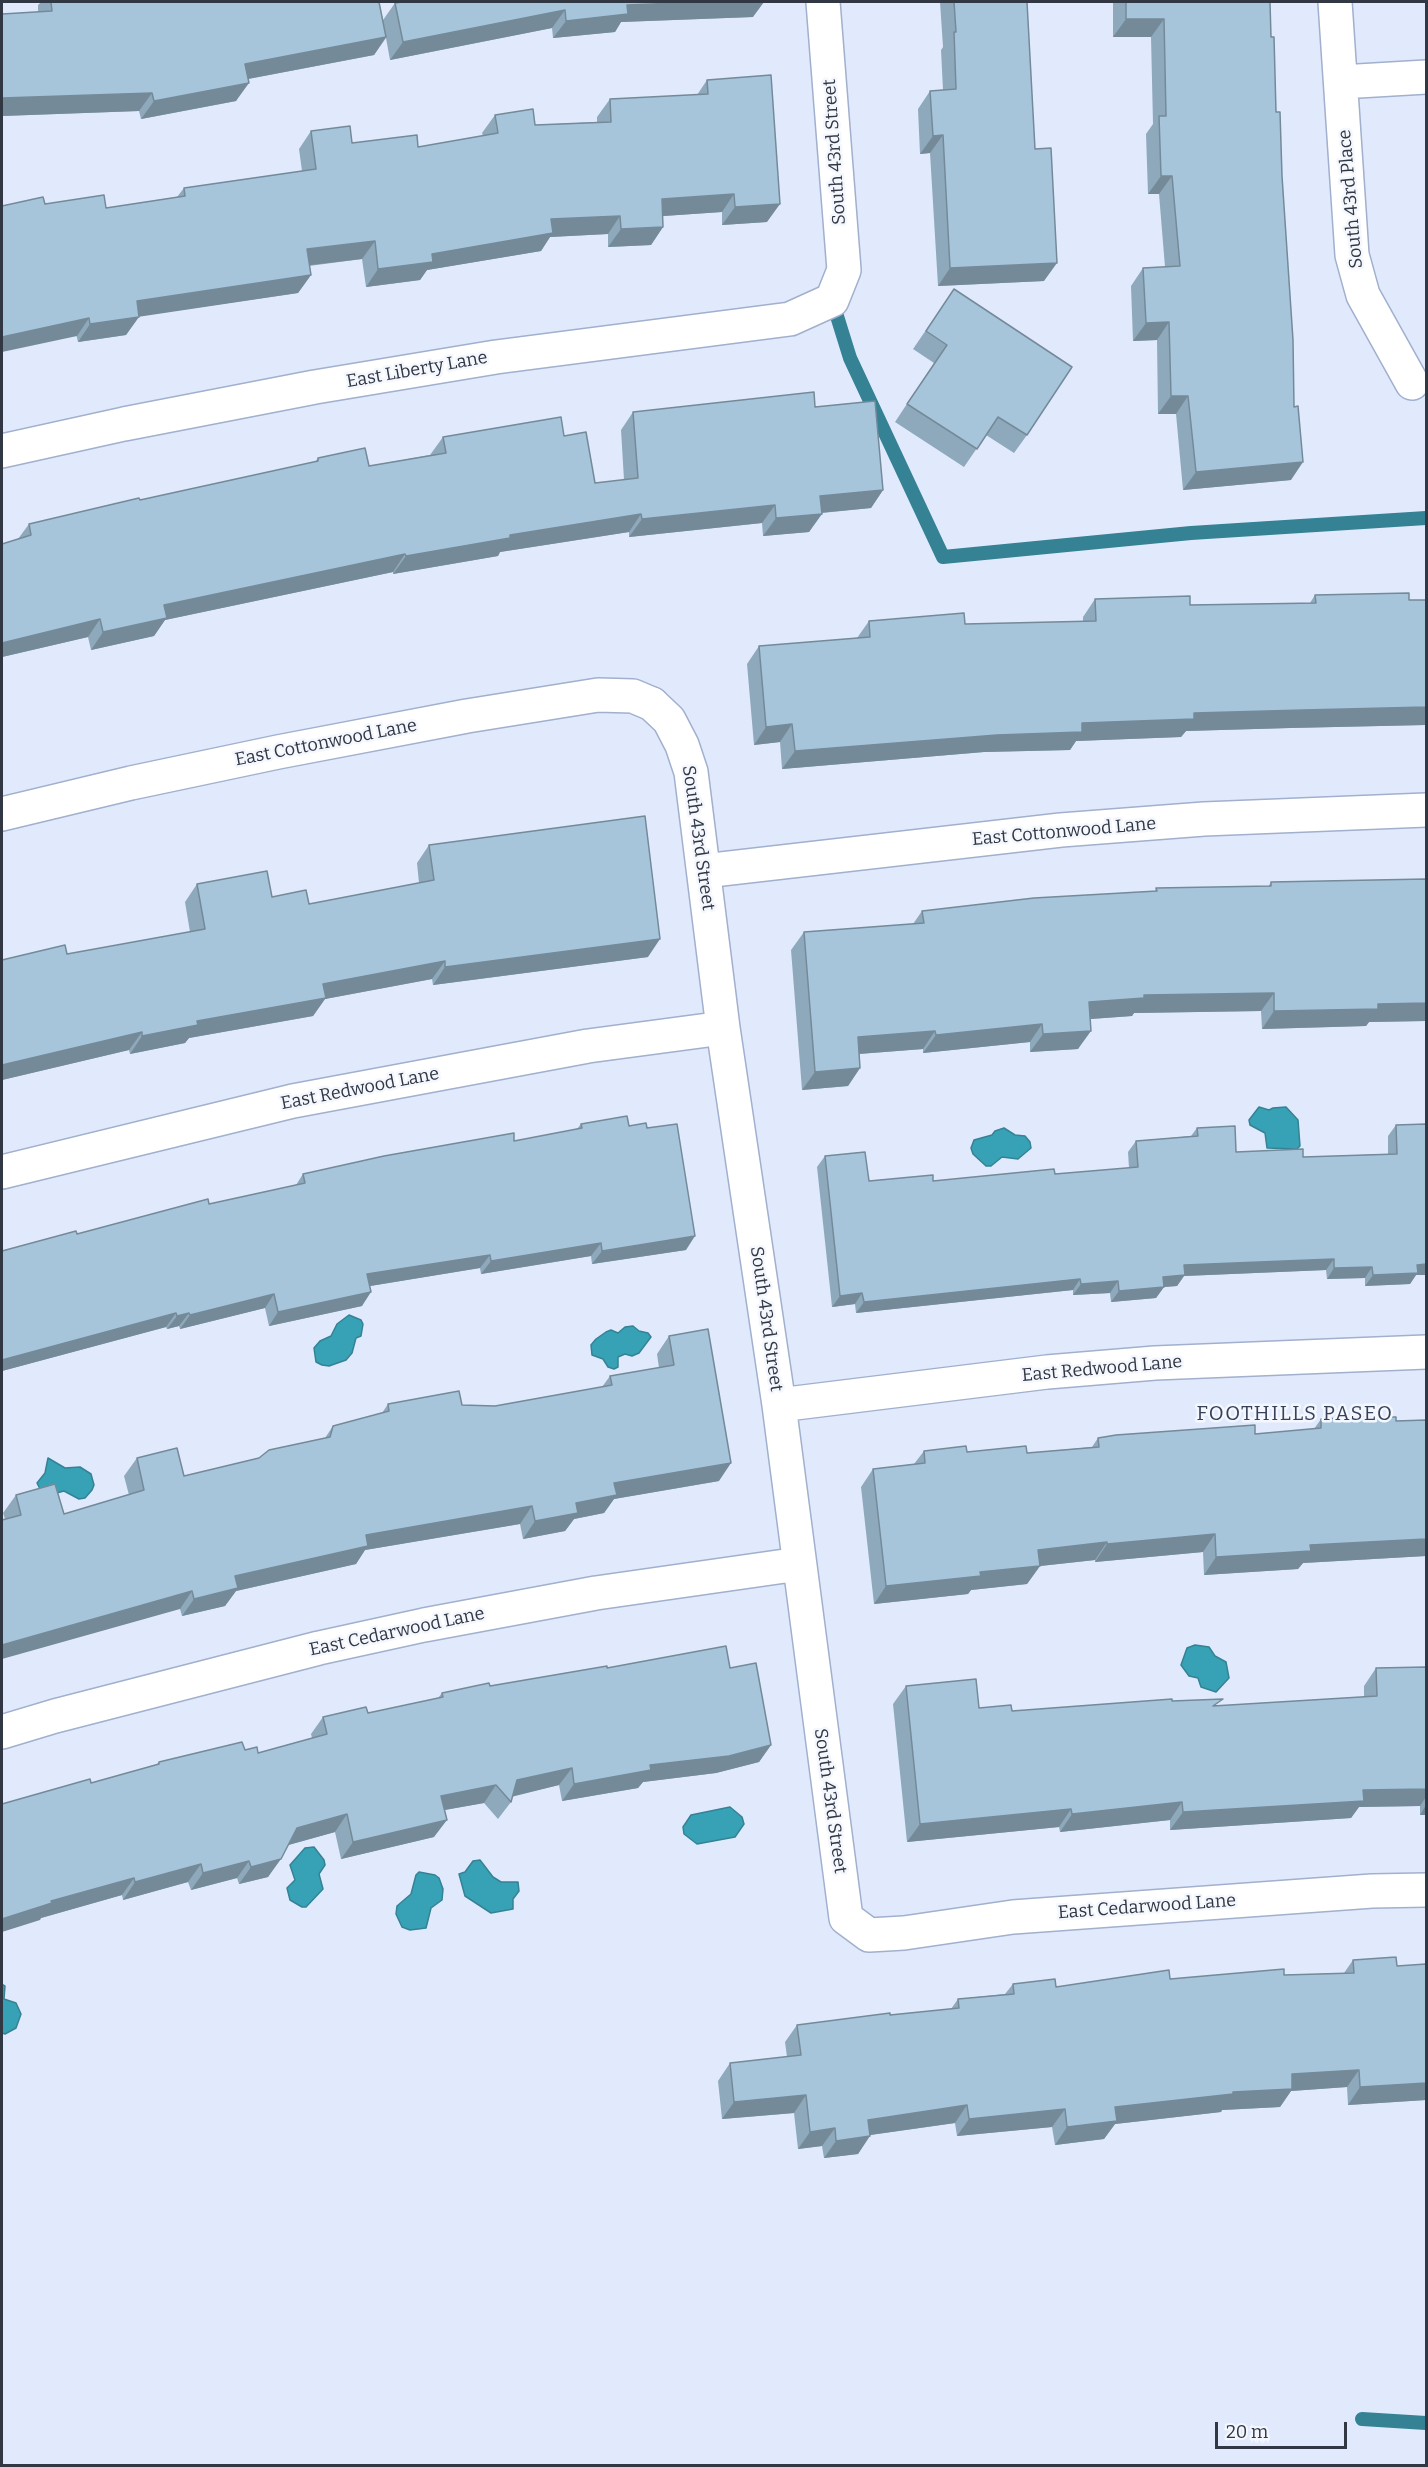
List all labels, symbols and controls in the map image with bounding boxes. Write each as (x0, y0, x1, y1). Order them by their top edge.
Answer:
street label: South 43rd Street (819, 78, 851, 226)
street label: South 43rd Place (1334, 129, 1368, 269)
street label: East Liberty Lane (345, 347, 489, 393)
street label: East Cottonwood Lane (233, 715, 419, 771)
street label: South 43rd Street (677, 764, 719, 912)
street label: East Cottonwood Lane (971, 813, 1157, 851)
street label: East Redwood Lane (279, 1063, 441, 1115)
street label: South 43rd Street (745, 1245, 787, 1393)
street label: East Redwood Lane (1021, 1351, 1183, 1387)
district label: FOOTHILLS PASEO (1196, 1402, 1394, 1426)
street label: East Cedarwood Lane (307, 1603, 487, 1661)
street label: South 43rd Street (809, 1727, 851, 1875)
street label: East Cedarwood Lane (1057, 1890, 1237, 1924)
scale bar (1218, 2410, 1350, 2448)
text: 20 m (1226, 2421, 1268, 2443)

